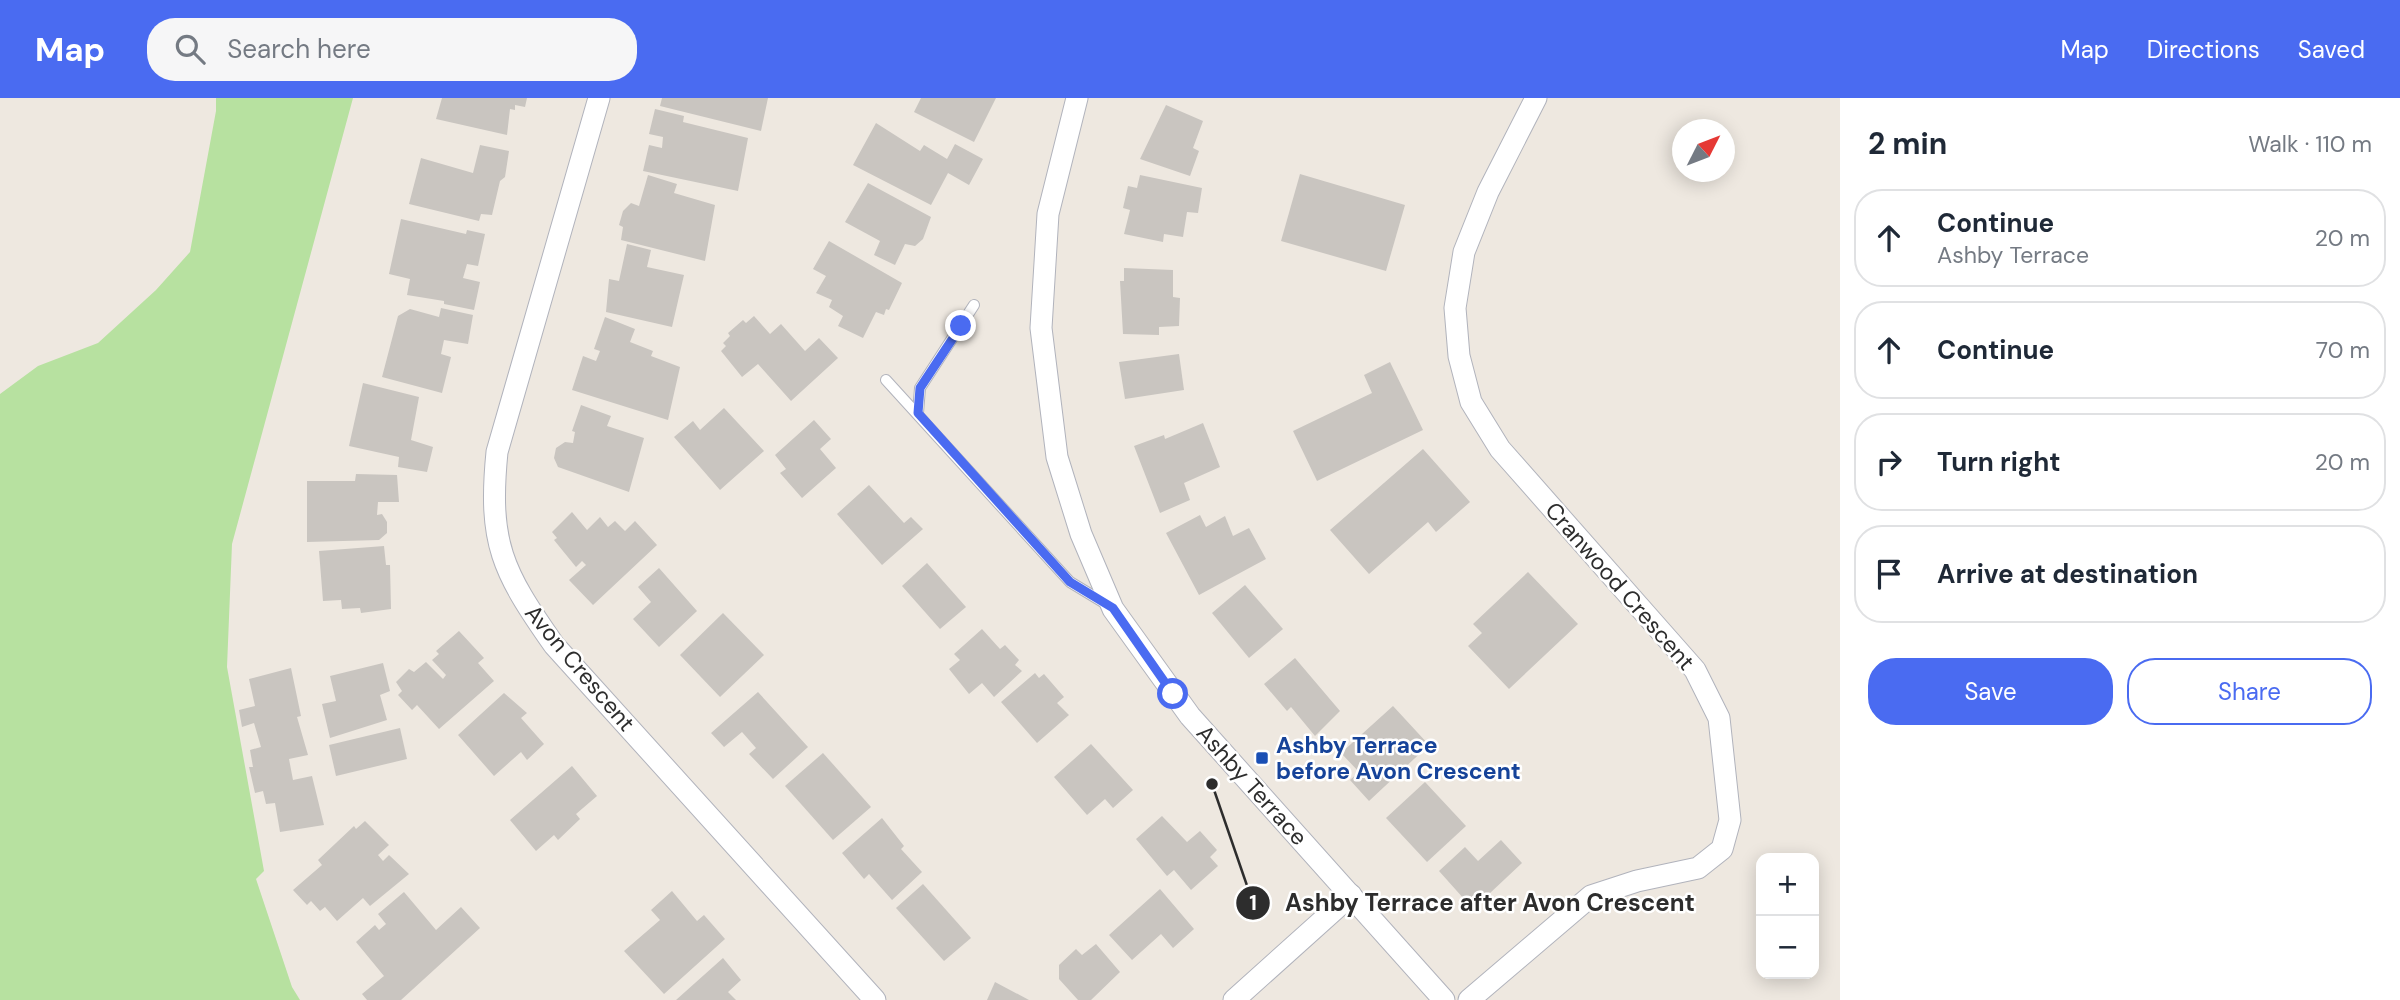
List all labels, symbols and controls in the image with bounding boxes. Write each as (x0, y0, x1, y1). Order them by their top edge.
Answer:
search box (147, 18, 637, 81)
text: Map (35, 28, 105, 71)
icon: search (171, 30, 209, 68)
text: Search here (227, 32, 371, 66)
text: Map (2061, 34, 2109, 65)
text: Directions (2147, 34, 2260, 65)
text: Saved (2298, 34, 2365, 65)
north arrow (1672, 119, 1735, 182)
text: 2 min (1868, 124, 1947, 163)
text: Walk · 110 m (2248, 129, 2372, 159)
text: Continue (1937, 206, 2054, 240)
icon: ahead (1870, 219, 1908, 257)
text: 20 m (2315, 223, 2370, 253)
text: Ashby Terrace (1937, 240, 2089, 270)
route end (945, 310, 976, 341)
icon: ahead (1870, 331, 1908, 369)
text: Continue (1937, 333, 2054, 367)
text: 70 m (2316, 335, 2370, 365)
icon: right (1870, 443, 1908, 481)
text: Turn right (1937, 445, 2061, 479)
text: 20 m (2315, 447, 2370, 477)
street label: Cranwood Crescent (1539, 496, 1701, 676)
icon: arrive (1870, 555, 1908, 593)
text: Arrive at destination (1937, 557, 2198, 591)
street label: Avon Crescent (518, 599, 642, 737)
button: Save (1868, 658, 2113, 725)
button: Share (2127, 658, 2372, 725)
route start (1157, 678, 1188, 709)
street label: Ashby Terrace (1190, 718, 1314, 852)
place label: Ashby Terrace before Avon Crescent (1276, 730, 1521, 786)
marker: Ashby Terrace before Avon Crescent (1254, 750, 1270, 766)
map controls (1756, 853, 1819, 979)
button: + (1756, 853, 1819, 916)
callout: Ashby Terrace after Avon Crescent (1236, 881, 1709, 926)
text: Ashby Terrace after Avon Crescent (1285, 887, 1695, 918)
text: 1 (1249, 889, 1257, 917)
button: − (1756, 916, 1819, 979)

